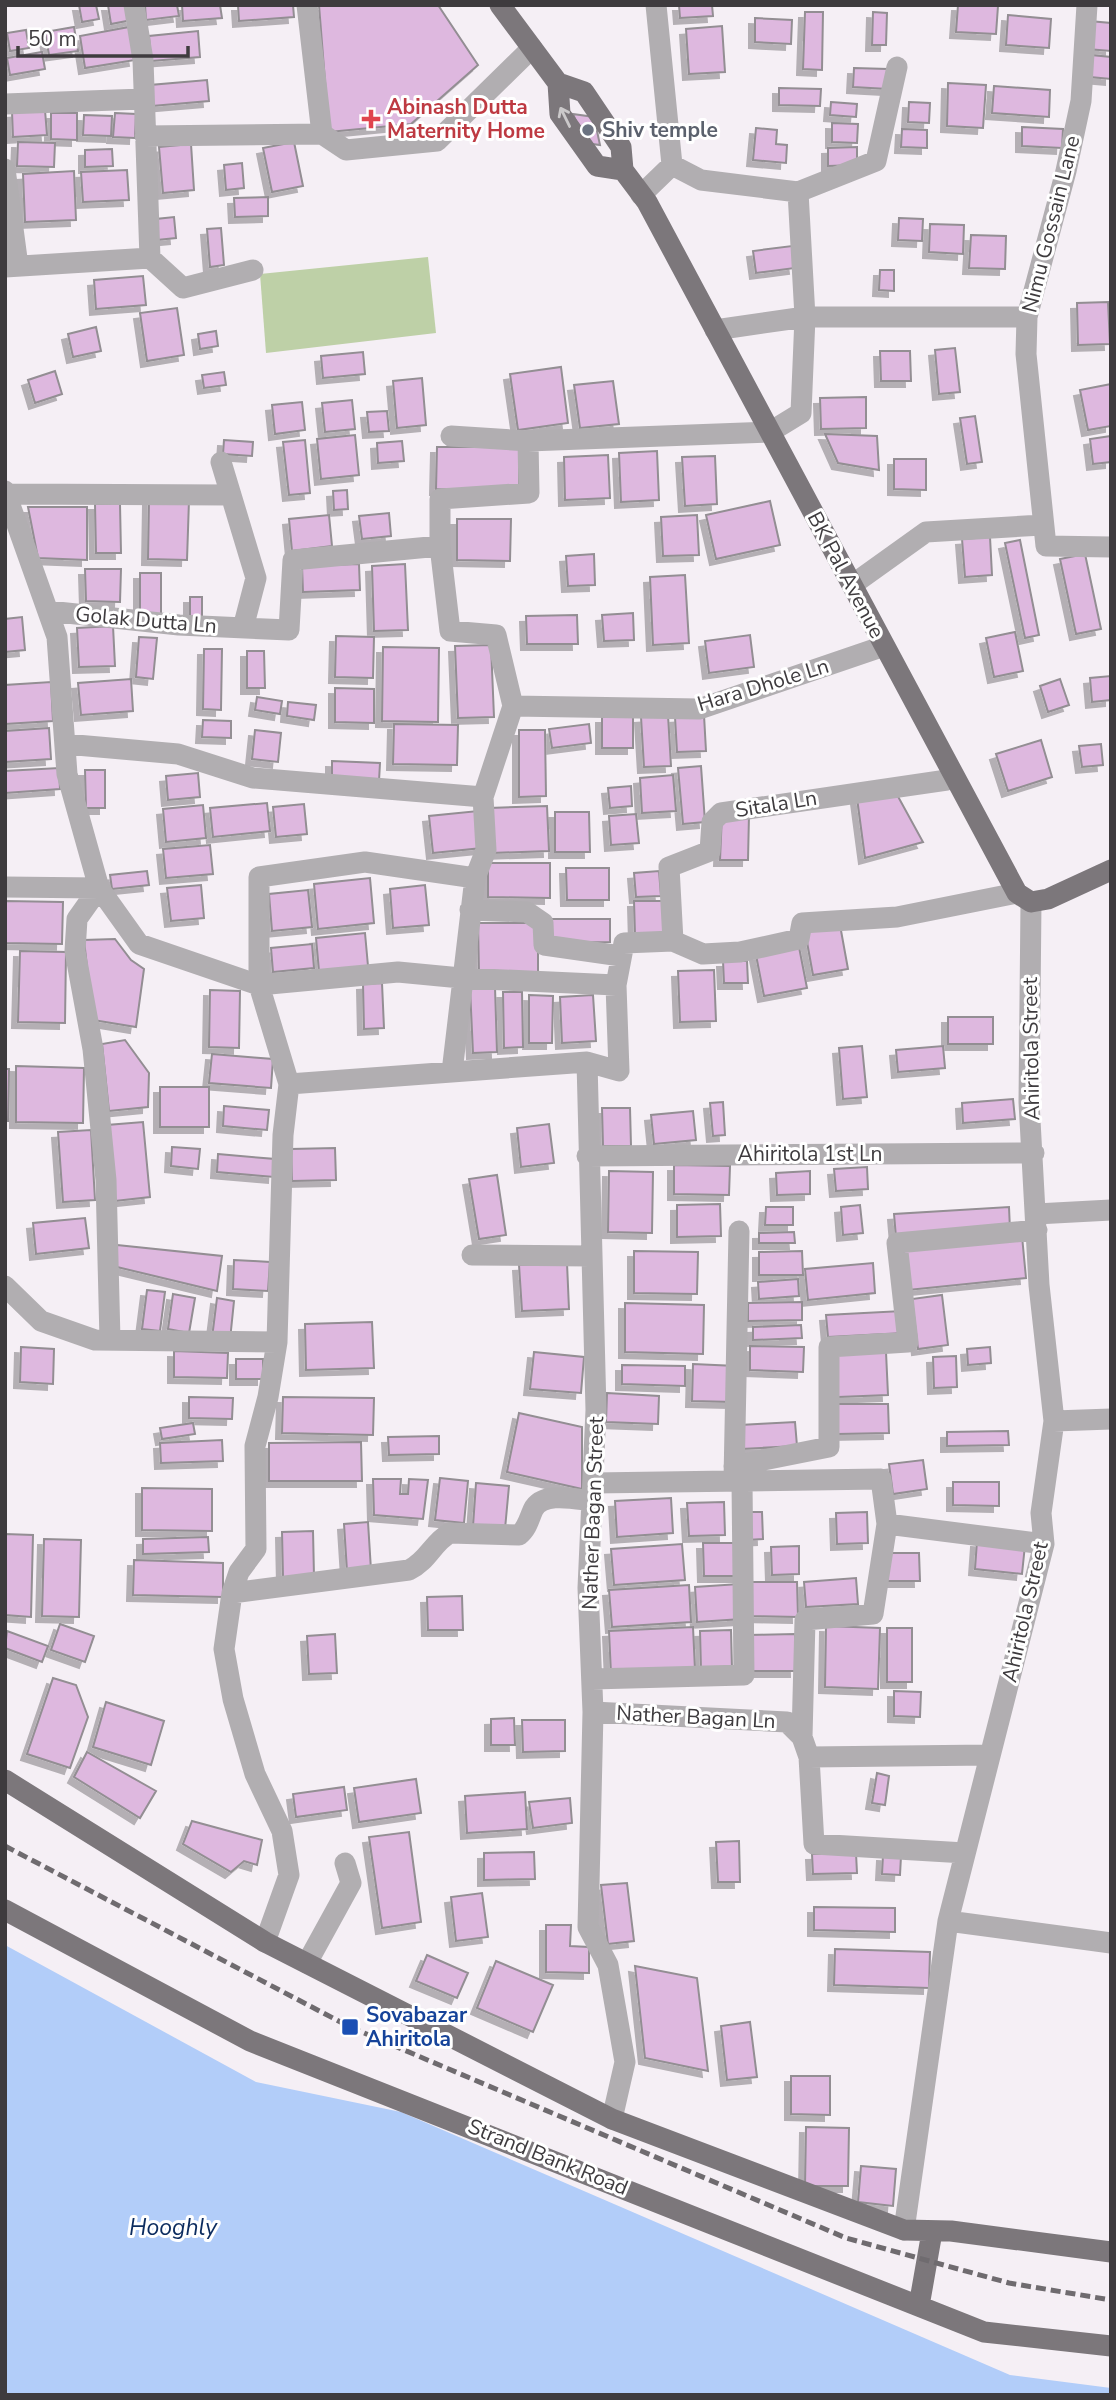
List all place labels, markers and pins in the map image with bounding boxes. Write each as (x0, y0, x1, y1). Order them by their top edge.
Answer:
place label: Abinash Dutta Maternity Home (387, 93, 545, 145)
marker: Abinash Dutta Maternity Home (361, 109, 381, 129)
place label: Shiv temple (602, 116, 718, 144)
marker: Shiv temple (580, 122, 596, 138)
place label: Sovabazar Ahiritola (366, 2001, 468, 2053)
marker: Sovabazar Ahiritola (340, 2017, 360, 2037)

